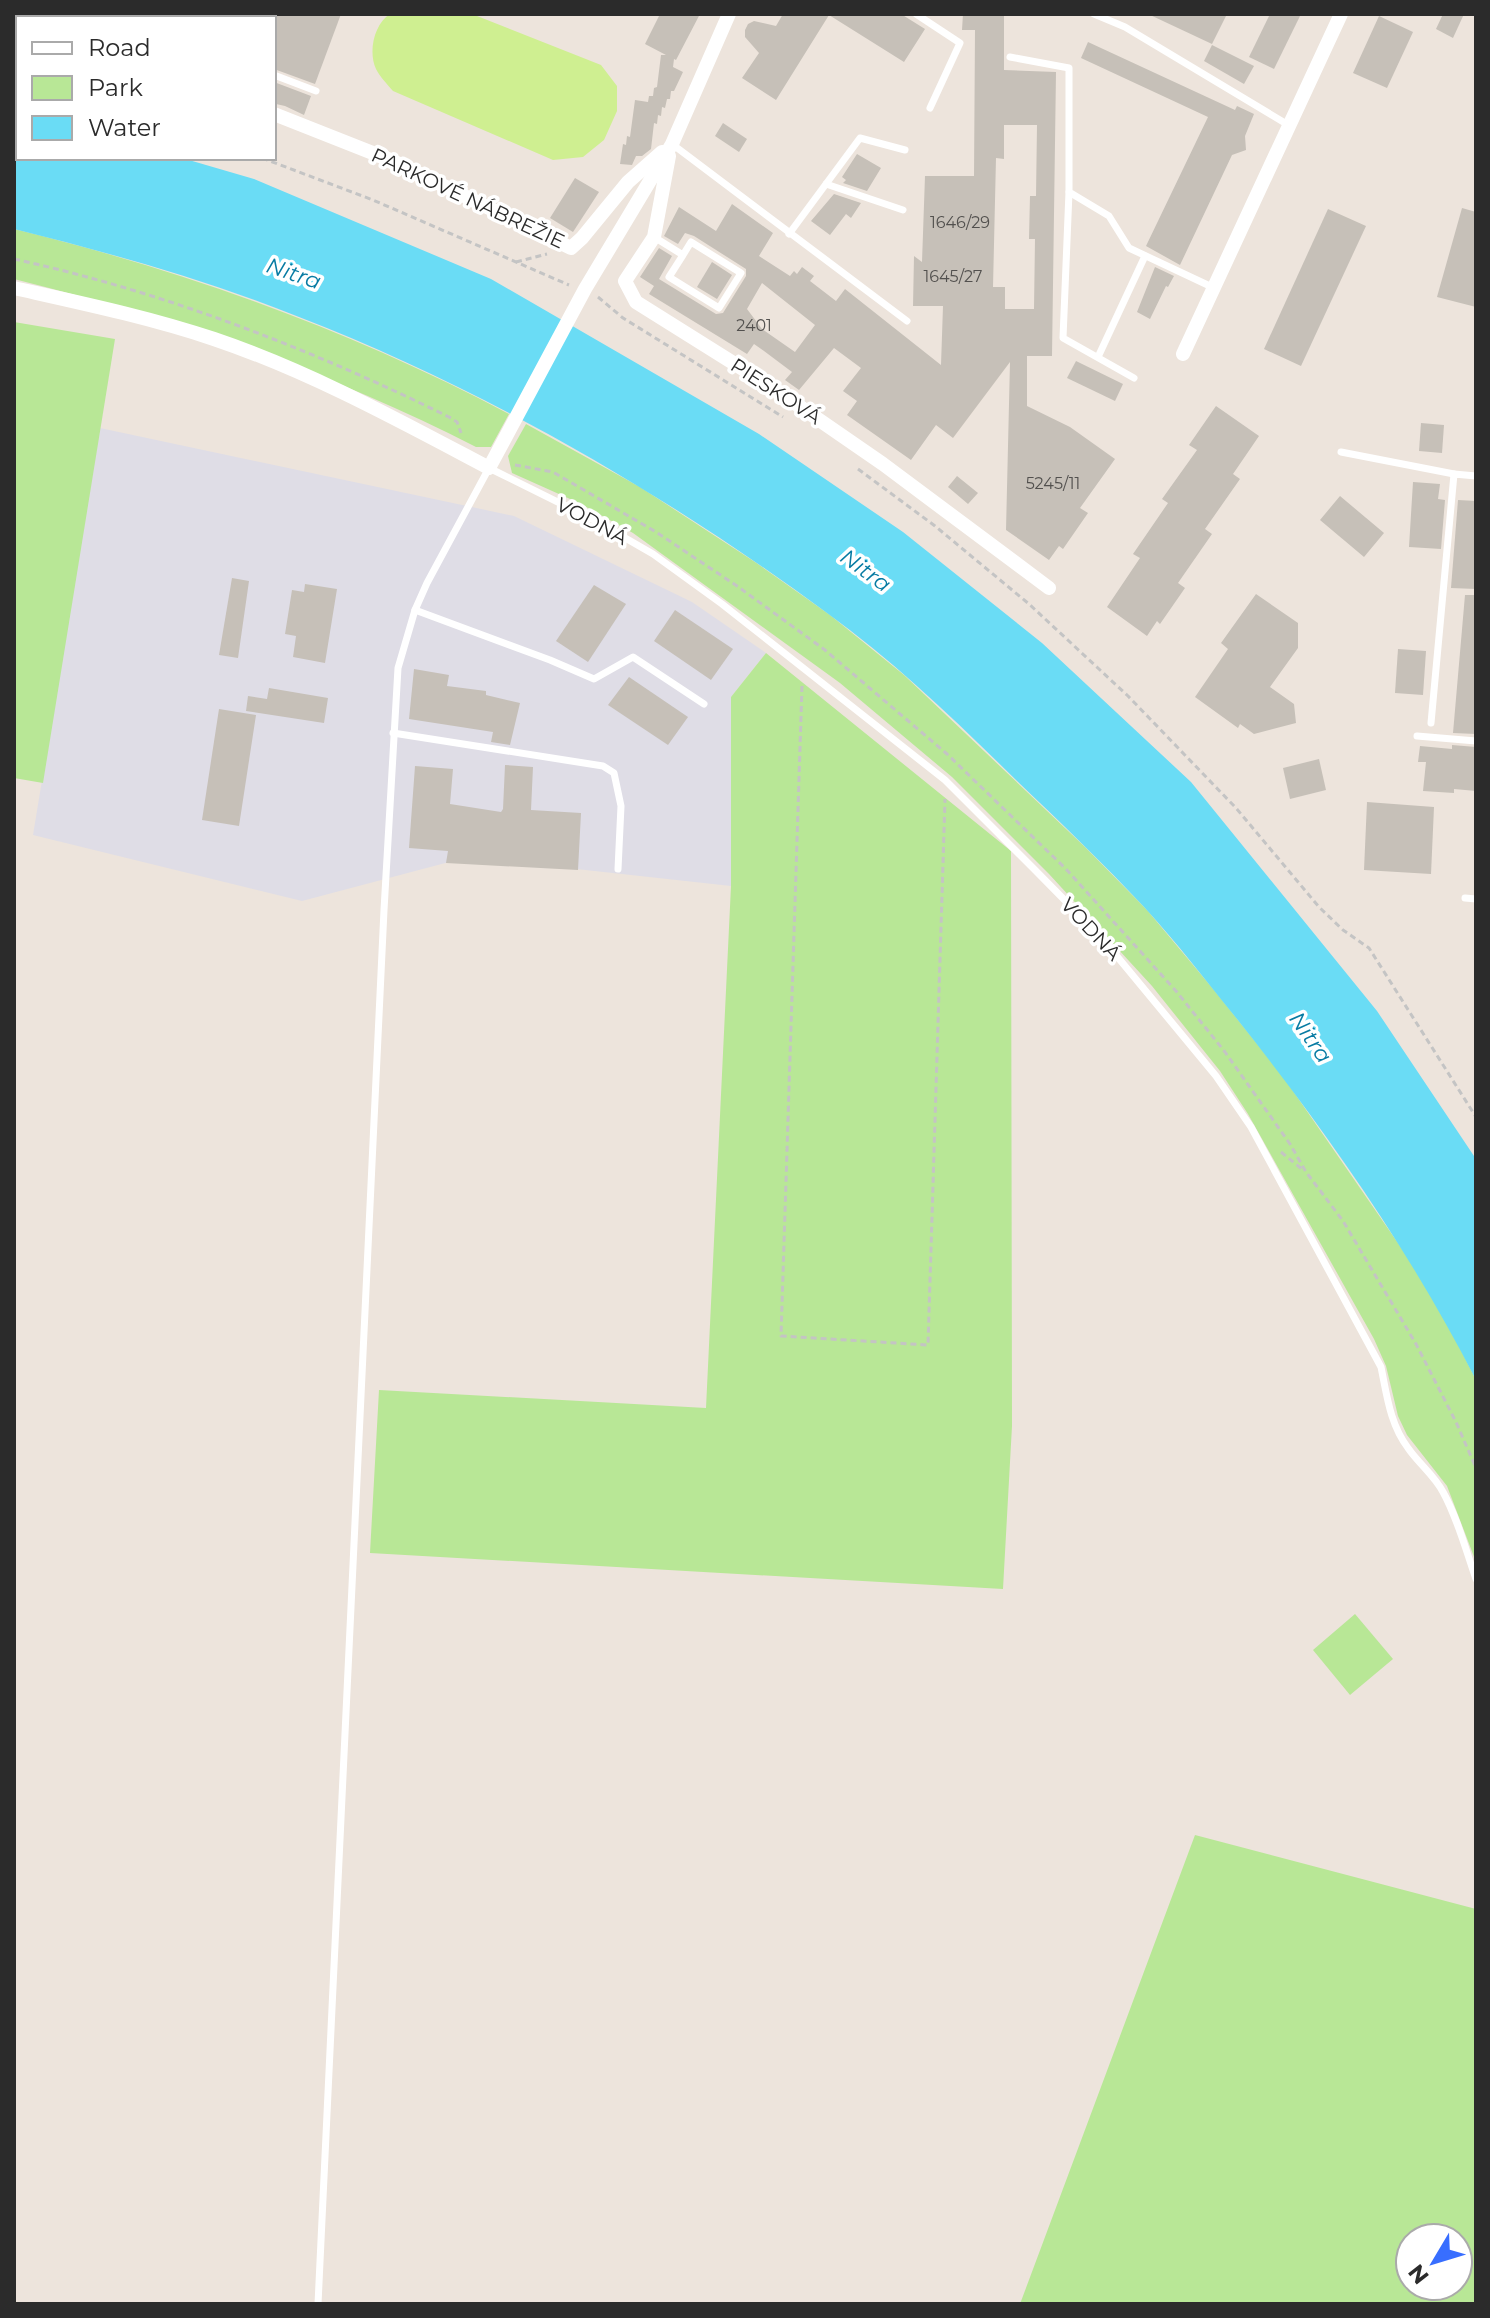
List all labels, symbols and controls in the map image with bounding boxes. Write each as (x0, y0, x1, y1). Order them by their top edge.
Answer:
legend (16, 16, 276, 160)
text: Road (88, 33, 151, 62)
text: Park (88, 73, 143, 102)
text: Water (88, 113, 161, 142)
street label: PARKOVÉ NÁBREŽIE (368, 143, 568, 253)
house number: 1646/29 (930, 213, 990, 232)
water label: Nitra (263, 252, 325, 295)
house number: 1645/27 (924, 267, 982, 286)
house number: 2401 (736, 316, 772, 335)
street label: PIESKOVÁ (726, 353, 826, 430)
house number: 5245/11 (1026, 474, 1080, 493)
street label: VODNÁ (552, 492, 632, 550)
water label: Nitra (835, 543, 896, 598)
street label: VODNÁ (1056, 892, 1127, 966)
water label: Nitra (1283, 1007, 1338, 1068)
north arrow (1394, 2222, 1474, 2302)
text: N (1403, 2259, 1435, 2289)

